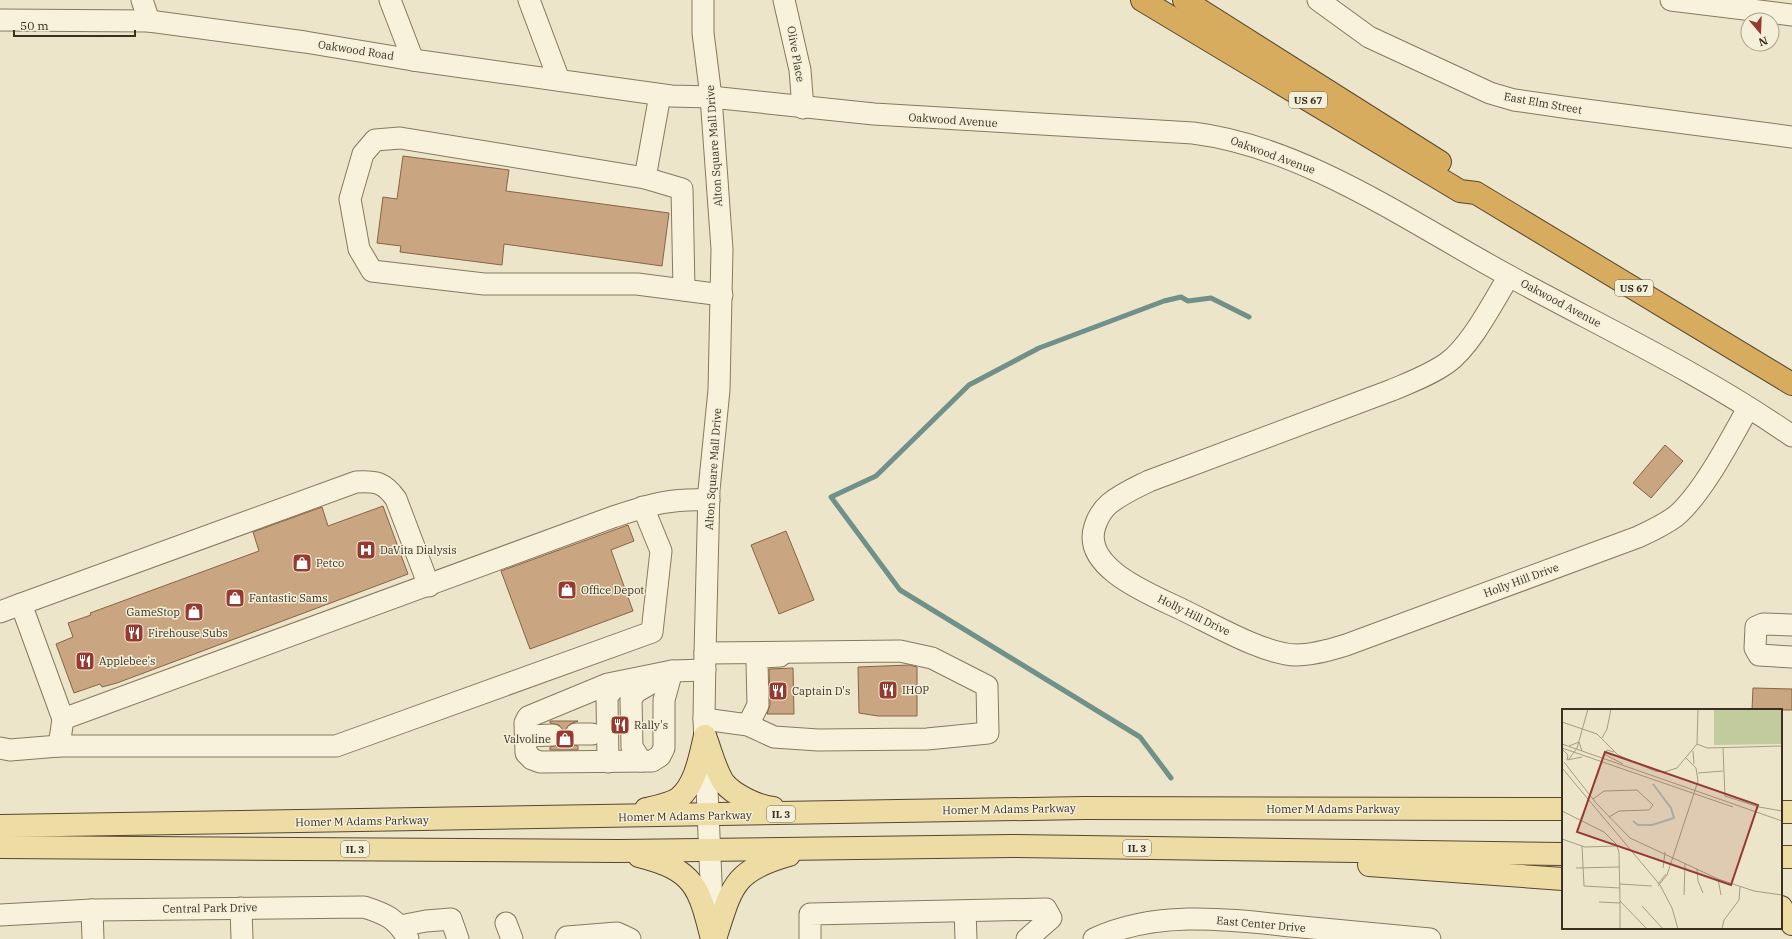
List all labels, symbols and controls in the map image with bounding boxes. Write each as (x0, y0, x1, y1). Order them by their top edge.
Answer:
scale bar (14, 12, 135, 38)
north arrow (1740, 12, 1780, 52)
text: 50 m (20, 18, 49, 33)
street label: Olive Place (784, 25, 808, 83)
text: N (1757, 33, 1770, 50)
street label: Oakwood Road (317, 37, 395, 63)
street label: Alton Square Mall Drive (703, 85, 725, 207)
street label: East Elm Street (1503, 89, 1583, 117)
road number: US 67 (1289, 92, 1327, 108)
street label: Oakwood Avenue (908, 110, 998, 130)
street label: Oakwood Avenue (1229, 133, 1317, 177)
street label: Oakwood Avenue (1518, 276, 1604, 330)
road number: US 67 (1615, 280, 1653, 296)
street label: Alton Square Mall Drive (702, 408, 724, 530)
hospital icon: DaVita Dialysis (355, 539, 377, 561)
place label: DaVita Dialysis (380, 543, 457, 557)
shop icon: Petco (291, 552, 313, 574)
place label: Petco (316, 556, 344, 570)
street label: Holly Hill Drive (1482, 560, 1561, 600)
shop icon: Office Depot (556, 579, 578, 601)
place label: Office Depot (581, 583, 644, 597)
shop icon: Fantastic Sams (224, 587, 246, 609)
place label: Fantastic Sams (249, 591, 328, 605)
street label: Holly Hill Drive (1155, 591, 1233, 639)
shop icon: GameStop (183, 601, 205, 623)
place label: GameStop (126, 605, 180, 619)
restaurant icon: Firehouse Subs (123, 622, 145, 644)
place label: Firehouse Subs (148, 626, 228, 640)
restaurant icon: Applebee's (74, 650, 96, 672)
place label: Applebee's (99, 654, 155, 668)
restaurant icon: IHOP (877, 679, 899, 701)
restaurant icon: Captain D's (767, 680, 789, 702)
place label: IHOP (902, 683, 929, 697)
place label: Captain D's (792, 684, 850, 698)
inset map (1562, 709, 1782, 929)
restaurant icon: Rally's (609, 714, 631, 736)
place label: Rally's (634, 718, 668, 732)
shop icon: Valvoline (554, 728, 576, 750)
place label: Valvoline (503, 732, 551, 746)
street label: Homer M Adams Parkway (942, 801, 1076, 817)
street label: Homer M Adams Parkway (1266, 802, 1400, 816)
road number: IL 3 (767, 806, 795, 822)
street label: Homer M Adams Parkway (618, 808, 752, 824)
street label: Homer M Adams Parkway (295, 813, 429, 829)
road number: IL 3 (1123, 840, 1151, 856)
road number: IL 3 (341, 841, 369, 857)
street label: Central Park Drive (162, 900, 258, 916)
street label: East Center Drive (1216, 913, 1306, 935)

